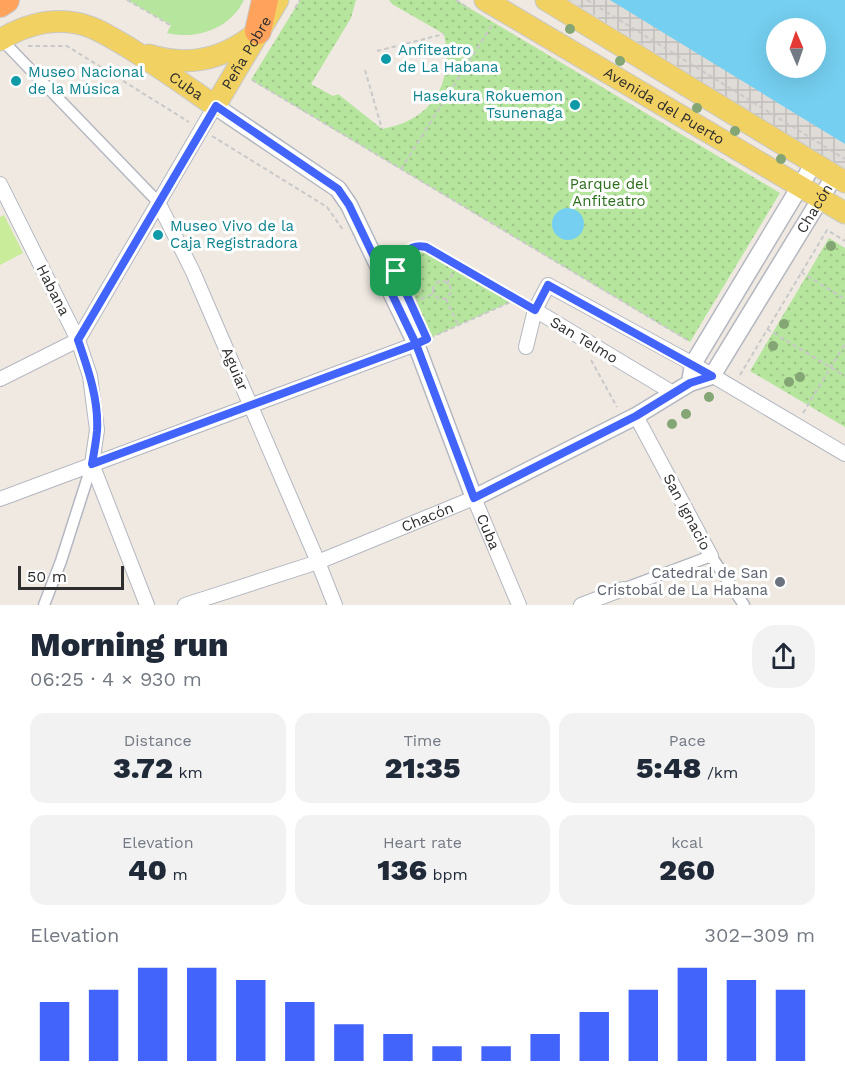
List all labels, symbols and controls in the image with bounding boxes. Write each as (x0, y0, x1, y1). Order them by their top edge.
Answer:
street label: Peña Pobre (218, 13, 275, 93)
north arrow (766, 18, 826, 78)
map controls (766, 18, 826, 78)
place label: Anfiteatro de La Habana (398, 41, 499, 76)
marker: Anfiteatro de La Habana (379, 52, 393, 66)
place label: Museo Nacional de la Música (28, 63, 144, 98)
street label: Avenida del Puerto (600, 63, 728, 149)
street label: Cuba (166, 68, 207, 104)
marker: Museo Nacional de la Música (9, 74, 23, 88)
place label: Hasekura Rokuemon Tsunenaga (412, 87, 564, 122)
marker: Hasekura Rokuemon Tsunenaga (568, 98, 582, 112)
park label: Parque del Anfiteatro (570, 175, 649, 210)
street label: Chacón (793, 180, 836, 237)
place label: Museo Vivo de la Caja Registradora (170, 217, 298, 252)
marker: Museo Vivo de la Caja Registradora (151, 228, 165, 242)
pin (370, 245, 421, 296)
icon: arrive (379, 254, 412, 287)
street label: Habana (32, 261, 74, 319)
street label: San Telmo (547, 313, 621, 367)
street label: Aguiar (218, 344, 252, 394)
street label: San Ignacio (659, 471, 715, 553)
street label: Chacón (399, 498, 456, 536)
street label: Cuba (473, 511, 504, 553)
scale bar (18, 563, 124, 590)
place label: Catedral de San Cristobal de La Habana (597, 564, 769, 599)
text: 50 m (27, 567, 67, 586)
marker: Catedral de San Cristobal de La Habana (773, 575, 787, 589)
text: Morning run (30, 625, 229, 664)
button: share (752, 625, 815, 688)
text: 06:25 · 4 × 930 m (30, 667, 202, 691)
text: Distance (124, 731, 192, 750)
text: Time (403, 731, 442, 750)
text: Pace (669, 731, 706, 750)
text: 3.72 (113, 750, 173, 785)
text: 21:35 (385, 750, 460, 785)
text: 5:48 (636, 750, 701, 785)
text: km (173, 763, 203, 782)
text: /km (701, 763, 738, 782)
text: Elevation (122, 833, 194, 852)
text: Heart rate (383, 833, 462, 852)
text: kcal (671, 833, 703, 852)
text: 40 (128, 852, 167, 887)
text: 136 (377, 852, 427, 887)
text: 260 (659, 852, 715, 887)
text: m (167, 865, 188, 884)
text: bpm (427, 865, 468, 884)
text: Elevation (30, 923, 119, 947)
text: 302–309 m (704, 923, 815, 947)

